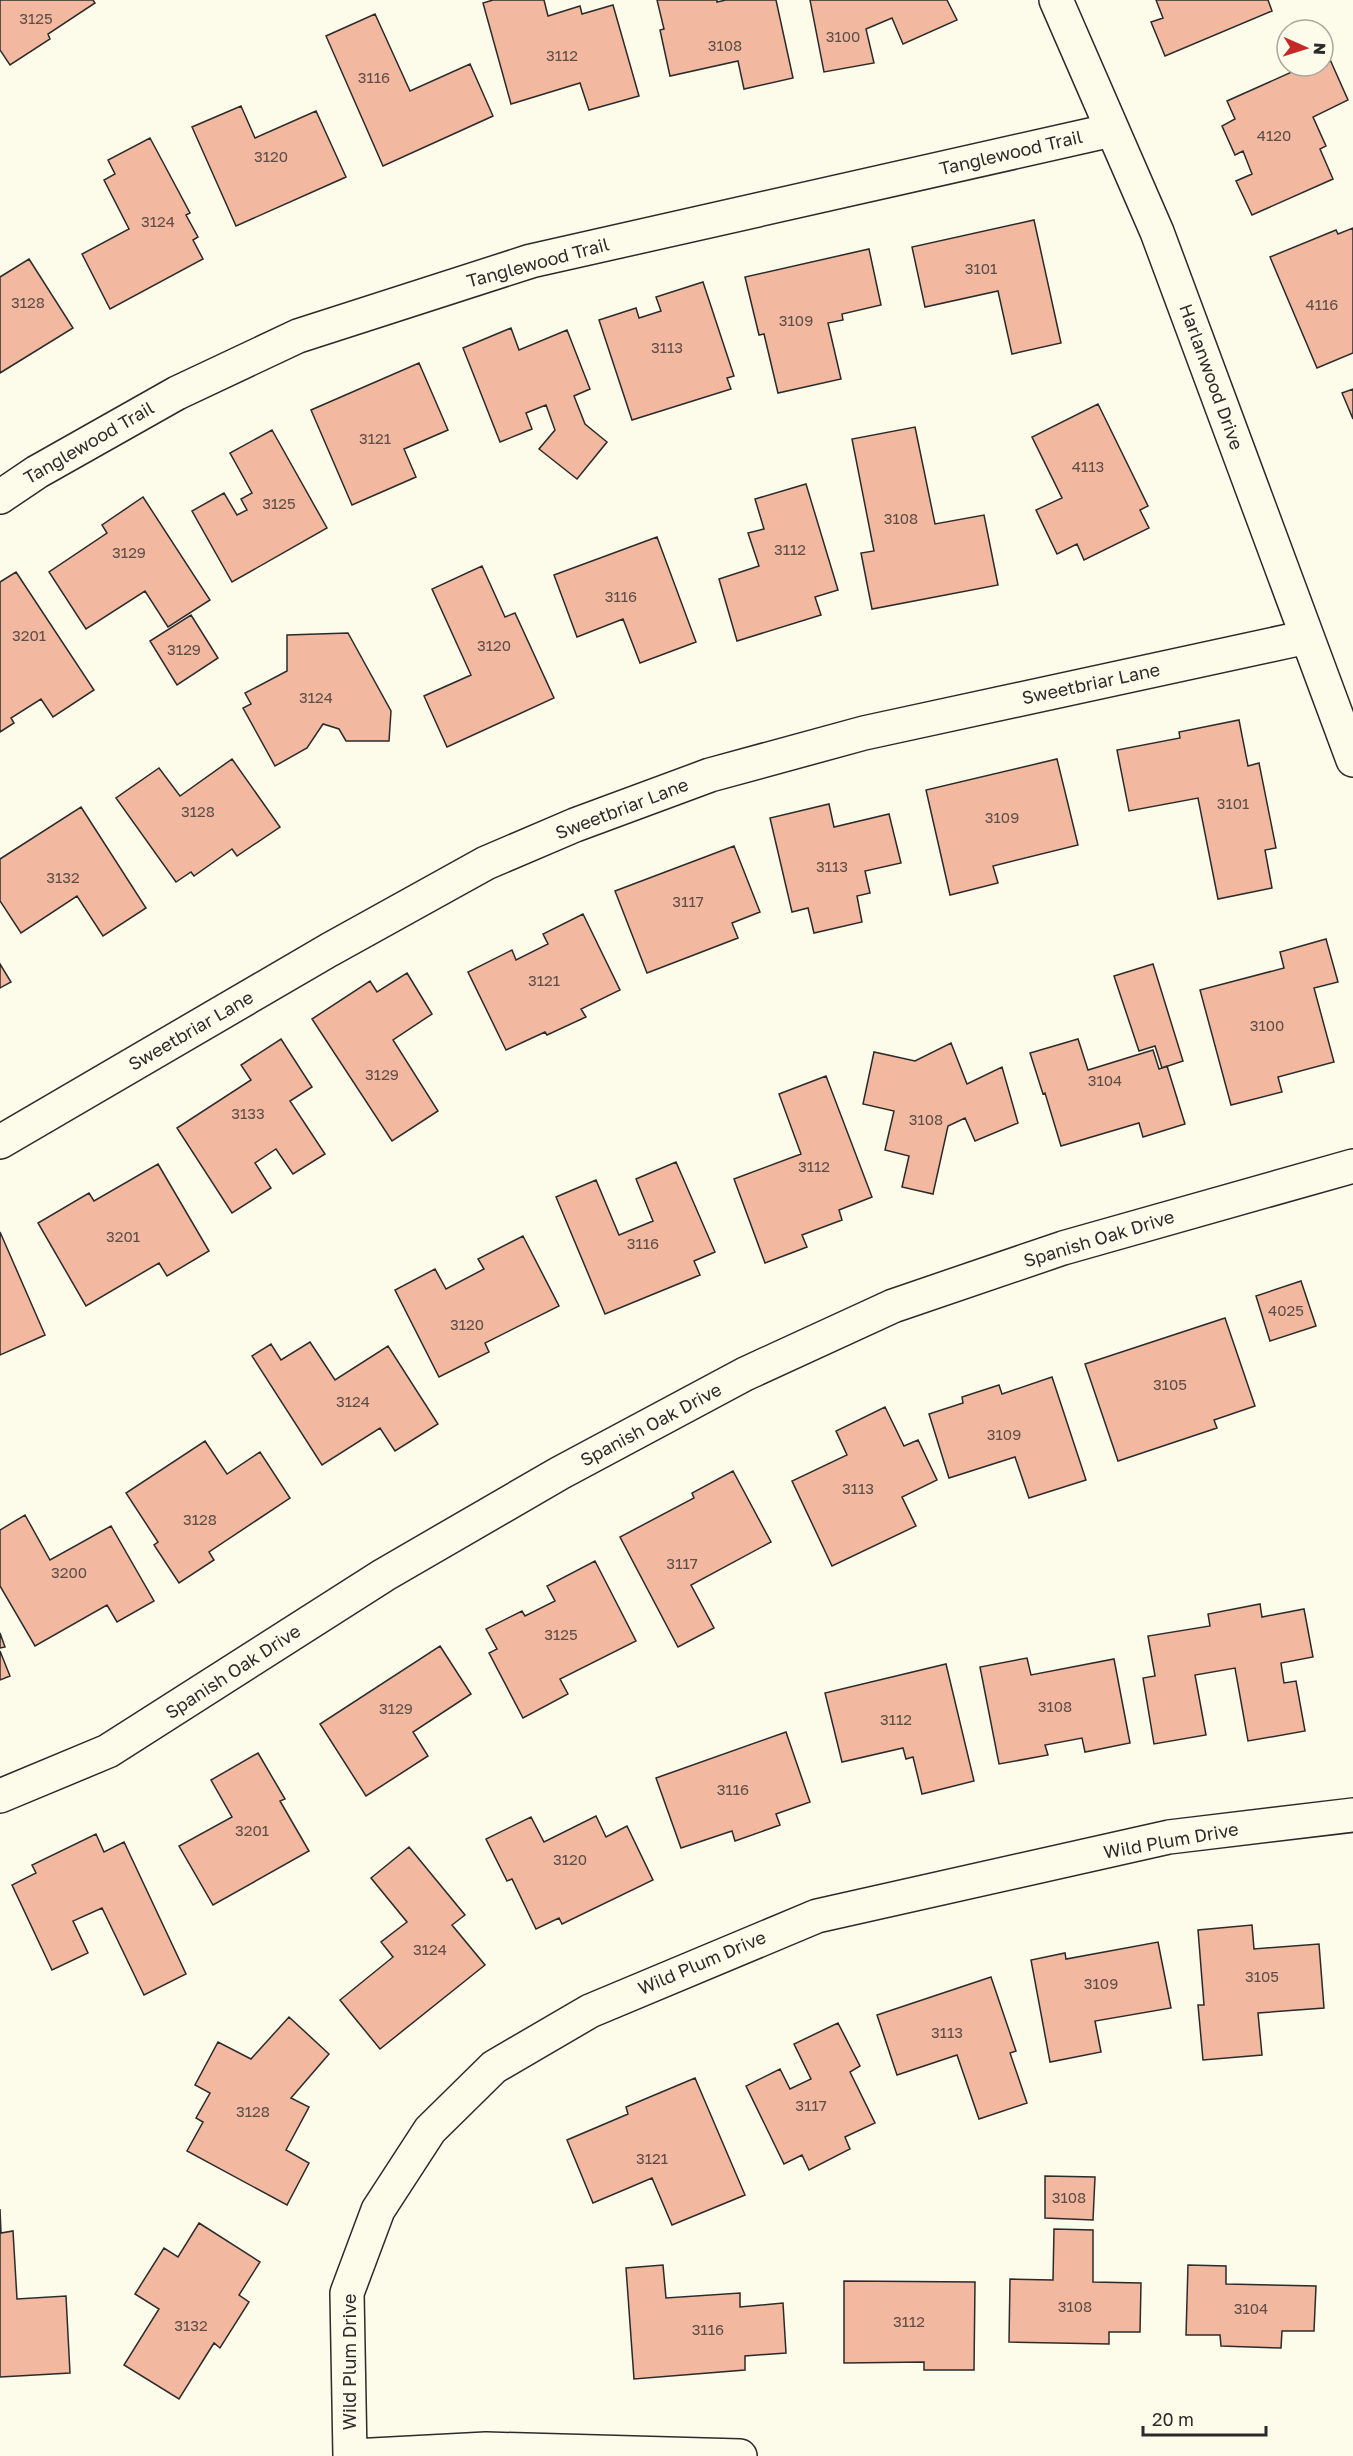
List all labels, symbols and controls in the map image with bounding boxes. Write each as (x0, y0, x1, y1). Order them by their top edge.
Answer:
house number: 3125 (19, 9, 53, 27)
north arrow (1275, 18, 1335, 78)
house number: 3100 (826, 27, 860, 45)
house number: 3108 (708, 36, 742, 54)
text: N (1310, 42, 1330, 55)
house number: 3112 (546, 46, 578, 64)
house number: 3116 (358, 68, 390, 86)
street label: Tanglewood Trail (937, 125, 1085, 179)
house number: 4120 (1257, 126, 1291, 144)
house number: 3120 (254, 147, 288, 165)
house number: 3124 (141, 212, 175, 230)
street label: Tanglewood Trail (464, 232, 612, 292)
house number: 3101 (965, 259, 997, 277)
house number: 3128 (11, 293, 45, 311)
house number: 4116 (1306, 295, 1338, 313)
street label: Harlanwood Drive (1175, 301, 1249, 453)
house number: 3109 (779, 311, 813, 329)
house number: 3113 (651, 338, 683, 356)
street label: Tanglewood Trail (20, 396, 158, 488)
house number: 3121 (359, 429, 391, 447)
house number: 4113 (1072, 457, 1104, 475)
house number: 3125 (262, 494, 296, 512)
house number: 3108 (884, 509, 918, 527)
house number: 3112 (774, 540, 806, 558)
house number: 3129 (112, 543, 146, 561)
house number: 3116 (605, 587, 637, 605)
house number: 3201 (12, 626, 46, 644)
house number: 3120 (477, 636, 511, 654)
house number: 3129 (167, 640, 201, 658)
street label: Sweetbriar Lane (1020, 658, 1162, 708)
house number: 3124 (299, 688, 333, 706)
street label: Sweetbriar Lane (552, 773, 691, 844)
house number: 3101 (1217, 794, 1249, 812)
house number: 3128 (181, 802, 215, 820)
house number: 3109 (985, 808, 1019, 826)
house number: 3113 (816, 857, 848, 875)
house number: 3132 (46, 868, 80, 886)
house number: 3117 (672, 892, 704, 910)
house number: 3121 (528, 971, 560, 989)
street label: Sweetbriar Lane (124, 985, 257, 1075)
house number: 3100 (1250, 1016, 1284, 1034)
house number: 3129 (365, 1065, 399, 1083)
house number: 3104 (1088, 1071, 1122, 1089)
house number: 3133 (231, 1104, 265, 1122)
house number: 3108 (909, 1110, 943, 1128)
house number: 3112 (798, 1157, 830, 1175)
street label: Spanish Oak Drive (1021, 1205, 1177, 1271)
house number: 3201 (106, 1227, 140, 1245)
house number: 3116 (627, 1234, 659, 1252)
house number: 4025 (1268, 1301, 1304, 1319)
house number: 3120 (450, 1315, 484, 1333)
house number: 3105 (1153, 1375, 1187, 1393)
street label: Spanish Oak Drive (576, 1378, 725, 1471)
house number: 3124 (336, 1392, 370, 1410)
house number: 3109 (987, 1425, 1021, 1443)
house number: 3113 (842, 1479, 874, 1497)
house number: 3128 (183, 1510, 217, 1528)
house number: 3117 (666, 1554, 698, 1572)
house number: 3200 (51, 1563, 87, 1581)
street label: Spanish Oak Drive (161, 1619, 304, 1723)
house number: 3125 (544, 1625, 578, 1643)
house number: 3108 (1038, 1697, 1072, 1715)
house number: 3129 (379, 1699, 413, 1717)
house number: 3112 (880, 1710, 912, 1728)
house number: 3116 (717, 1780, 749, 1798)
street label: Wild Plum Drive (1102, 1817, 1240, 1863)
house number: 3201 (235, 1821, 269, 1839)
house number: 3120 (553, 1850, 587, 1868)
street label: Wild Plum Drive (634, 1925, 769, 1999)
house number: 3124 (413, 1940, 447, 1958)
house number: 3105 (1245, 1967, 1279, 1985)
house number: 3109 (1084, 1974, 1118, 1992)
house number: 3113 (931, 2023, 963, 2041)
house number: 3117 (795, 2096, 827, 2114)
house number: 3128 (236, 2102, 270, 2120)
house number: 3121 (636, 2149, 668, 2167)
house number: 3108 (1052, 2188, 1086, 2206)
street label: Wild Plum Drive (338, 2294, 360, 2430)
house number: 3108 (1058, 2297, 1092, 2315)
house number: 3104 (1234, 2299, 1268, 2317)
house number: 3112 (893, 2312, 925, 2330)
house number: 3132 (174, 2316, 208, 2334)
house number: 3116 (692, 2320, 724, 2338)
scale bar (1143, 2399, 1266, 2437)
text: 20 m (1152, 2408, 1194, 2430)

